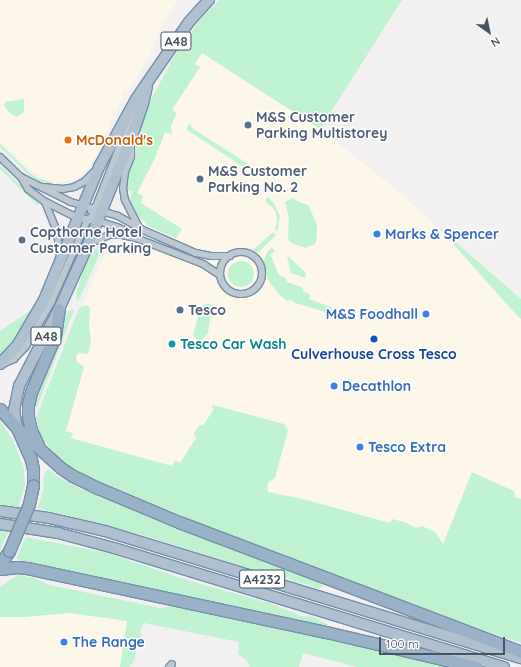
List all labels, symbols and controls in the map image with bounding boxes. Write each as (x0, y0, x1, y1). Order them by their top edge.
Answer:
north arrow (469, 12, 509, 52)
road number: A48 (160, 30, 192, 52)
text: N (488, 34, 503, 50)
place label: M&S Customer Parking Multistorey (256, 109, 387, 142)
marker: M&S Customer Parking Multistorey (243, 120, 253, 130)
place label: McDonald's (76, 132, 153, 148)
marker: McDonald's (63, 135, 73, 145)
place label: M&S Customer Parking No. 2 (208, 163, 307, 196)
marker: M&S Customer Parking No. 2 (195, 174, 205, 184)
place label: Copthorne Hotel Customer Parking (30, 224, 151, 256)
place label: Marks & Spencer (385, 226, 499, 242)
marker: Marks & Spencer (372, 229, 382, 239)
marker: Copthorne Hotel Customer Parking (17, 235, 27, 245)
place label: Tesco (188, 302, 226, 318)
marker: Tesco (175, 305, 185, 315)
place label: M&S Foodhall (326, 306, 418, 322)
marker: M&S Foodhall (421, 309, 431, 319)
road number: A48 (30, 325, 62, 347)
marker: Culverhouse Cross Tesco (369, 334, 379, 344)
place label: Tesco Car Wash (180, 336, 286, 352)
marker: Tesco Car Wash (167, 339, 177, 349)
place label: Culverhouse Cross Tesco (291, 346, 457, 362)
place label: Decathlon (342, 378, 411, 394)
marker: Decathlon (329, 381, 339, 391)
place label: Tesco Extra (368, 439, 446, 455)
marker: Tesco Extra (355, 442, 365, 452)
road number: A4232 (239, 568, 285, 590)
scale bar (381, 629, 507, 655)
place label: The Range (72, 634, 145, 650)
text: 100 m (386, 636, 419, 651)
marker: The Range (59, 637, 69, 647)

